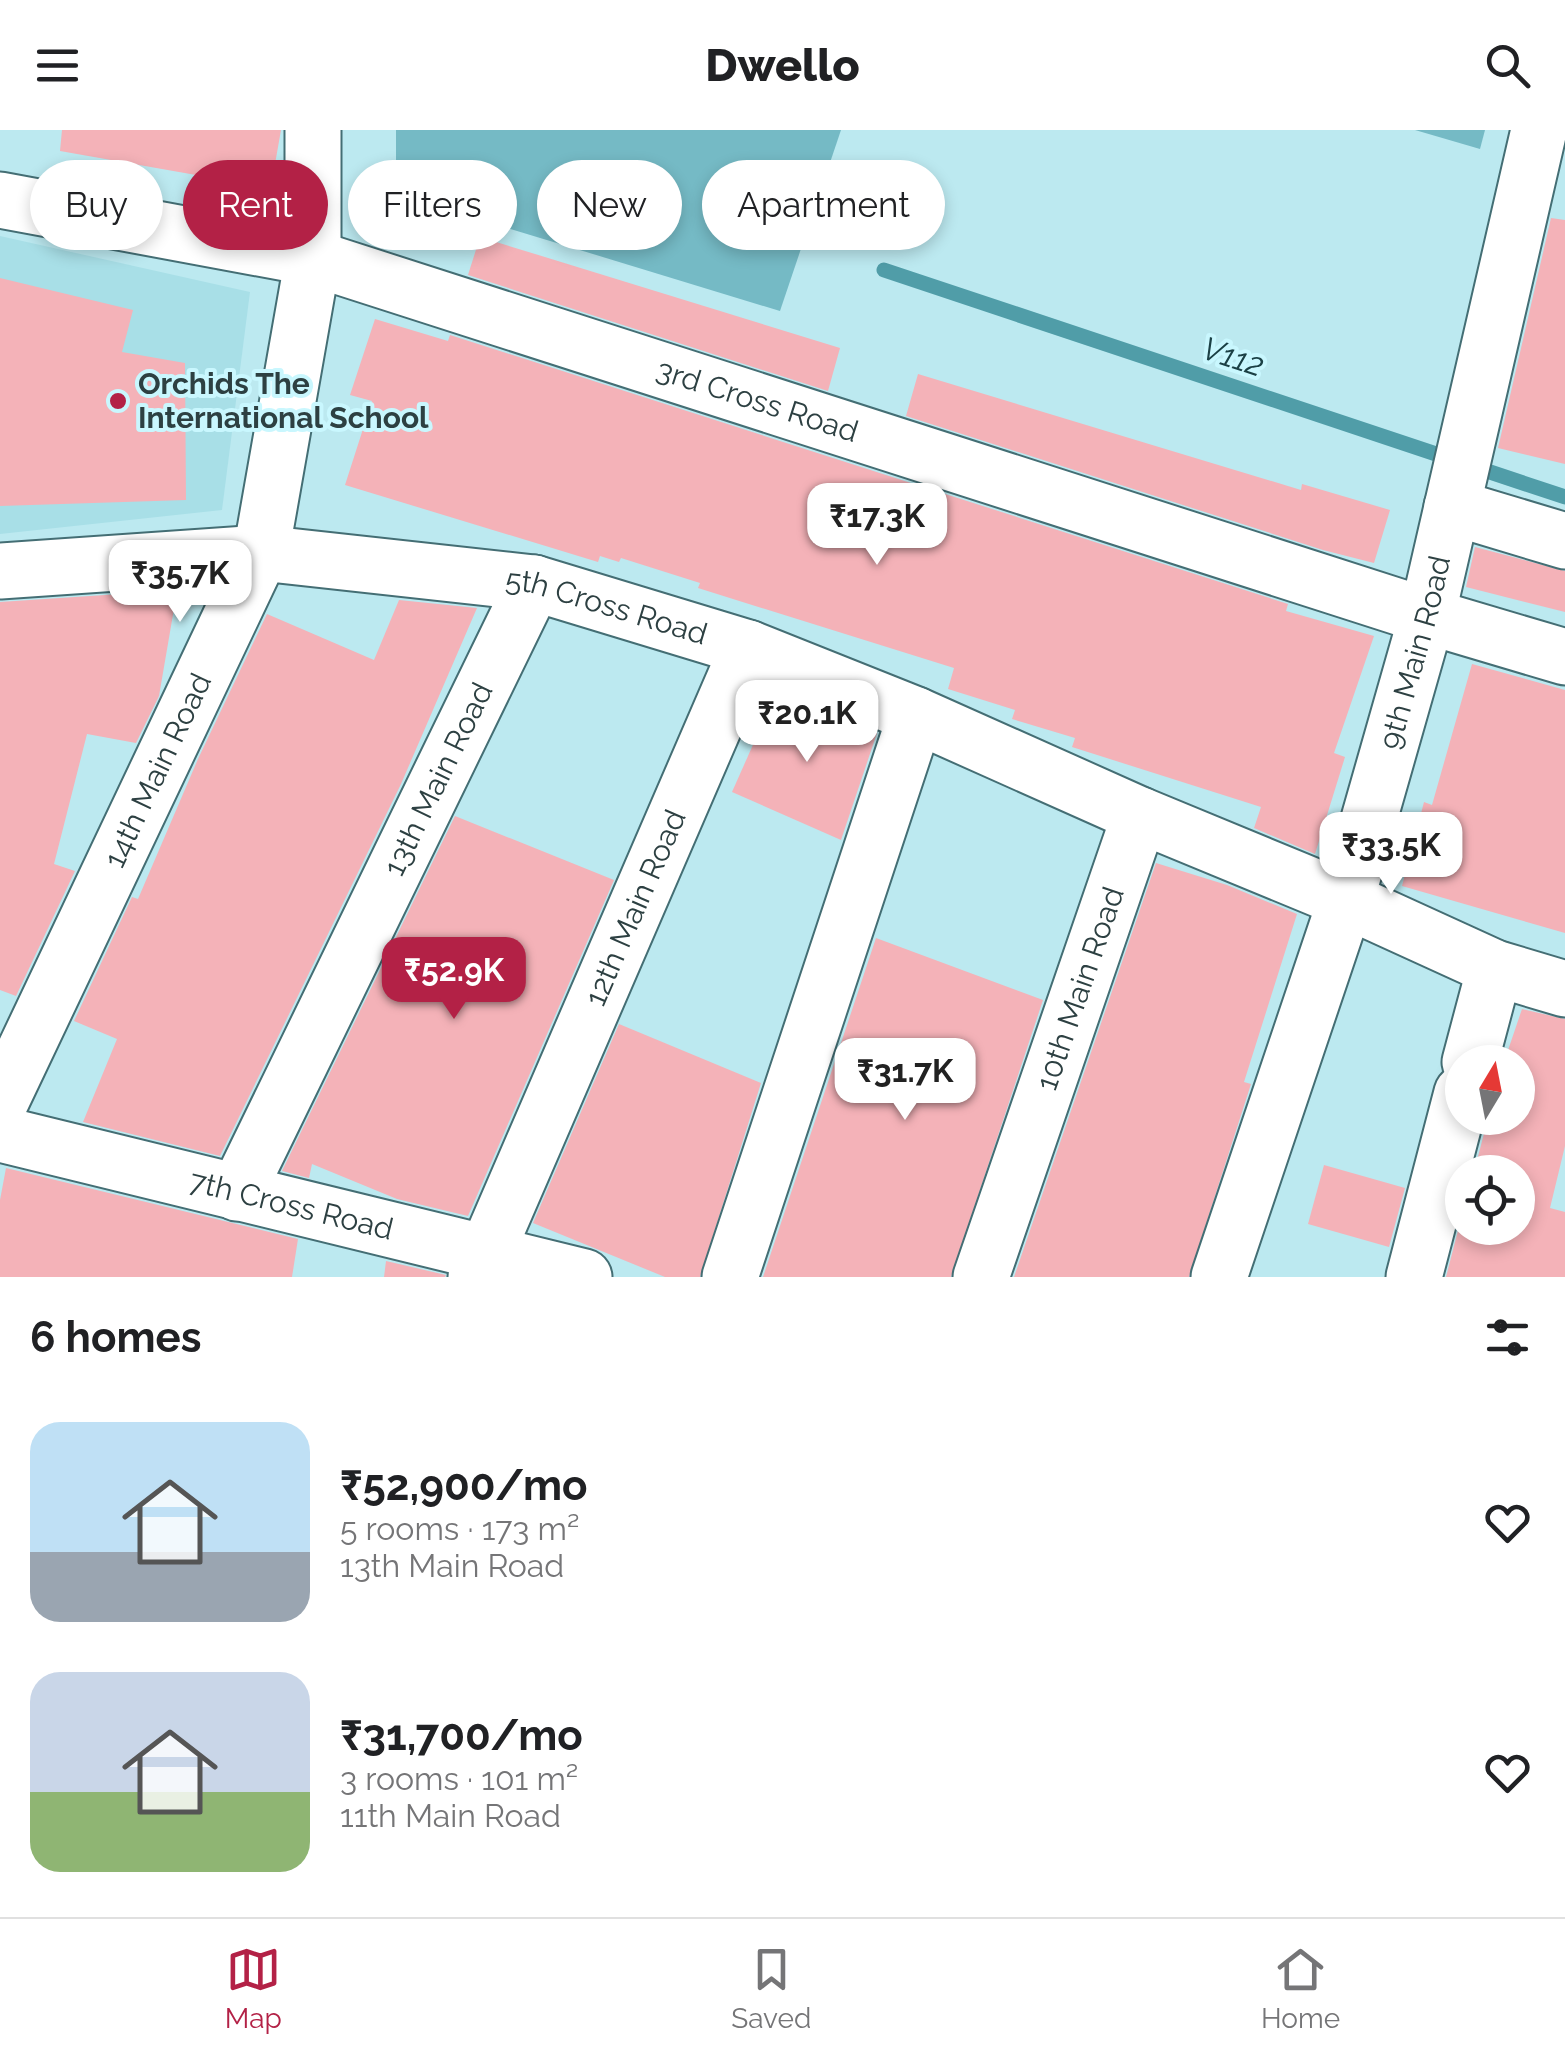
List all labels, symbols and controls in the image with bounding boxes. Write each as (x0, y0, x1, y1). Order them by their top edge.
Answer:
icon: menu (30, 38, 85, 93)
icon: search (1480, 38, 1535, 93)
text: Dwello (705, 39, 860, 92)
chip: Buy (30, 160, 163, 250)
chip: Rent (183, 160, 328, 250)
chip: Filters (348, 160, 517, 250)
chip: New (537, 160, 682, 250)
chip: Apartment (702, 160, 945, 250)
water label: V112 (1198, 329, 1269, 384)
street label: 3rd Cross Road (652, 352, 863, 449)
place label: Orchids The International School (138, 366, 429, 435)
marker: Orchids The International School (107, 390, 129, 412)
pin: ₹17.3K (796, 483, 958, 568)
text: ₹17.3K (829, 497, 925, 534)
pin: ₹35.7K (99, 540, 261, 625)
street label: 9th Main Road (1372, 552, 1457, 753)
text: ₹35.7K (131, 554, 229, 591)
street label: 5th Cross Road (504, 562, 712, 652)
street label: 14th Main Road (96, 668, 218, 873)
street label: 13th Main Road (376, 677, 500, 881)
pin: ₹20.1K (726, 680, 888, 765)
text: ₹20.1K (757, 694, 857, 731)
street label: 12th Main Road (577, 805, 693, 1011)
pin: ₹33.5K (1310, 812, 1472, 897)
text: ₹33.5K (1341, 826, 1441, 863)
street label: 10th Main Road (1029, 882, 1131, 1095)
pin: ₹52.9K (373, 937, 535, 1022)
text: ₹52.9K (404, 951, 504, 988)
pin: ₹31.7K (824, 1038, 986, 1123)
north arrow (1445, 1045, 1535, 1135)
map controls (1445, 1045, 1535, 1245)
text: ₹31.7K (857, 1052, 953, 1089)
button: locate (1445, 1155, 1535, 1245)
street label: 7th Cross Road (186, 1163, 397, 1247)
icon: filters (1480, 1310, 1535, 1365)
text: 6 homes (30, 1313, 201, 1362)
text: ₹52,900/mo (340, 1461, 588, 1510)
icon: home (110, 1462, 230, 1582)
icon: heart (1480, 1495, 1535, 1550)
text: 5 rooms · 173 m² (340, 1510, 579, 1547)
text: 13th Main Road (340, 1547, 564, 1584)
text: ₹31,700/mo (340, 1711, 583, 1760)
icon: home (110, 1712, 230, 1832)
icon: heart (1480, 1745, 1535, 1800)
text: 3 rooms · 101 m² (340, 1760, 578, 1797)
text: 11th Main Road (340, 1797, 561, 1834)
tab: Map (225, 1942, 282, 2035)
tab: Saved (731, 1942, 811, 2035)
tab: Home (1261, 1942, 1340, 2035)

